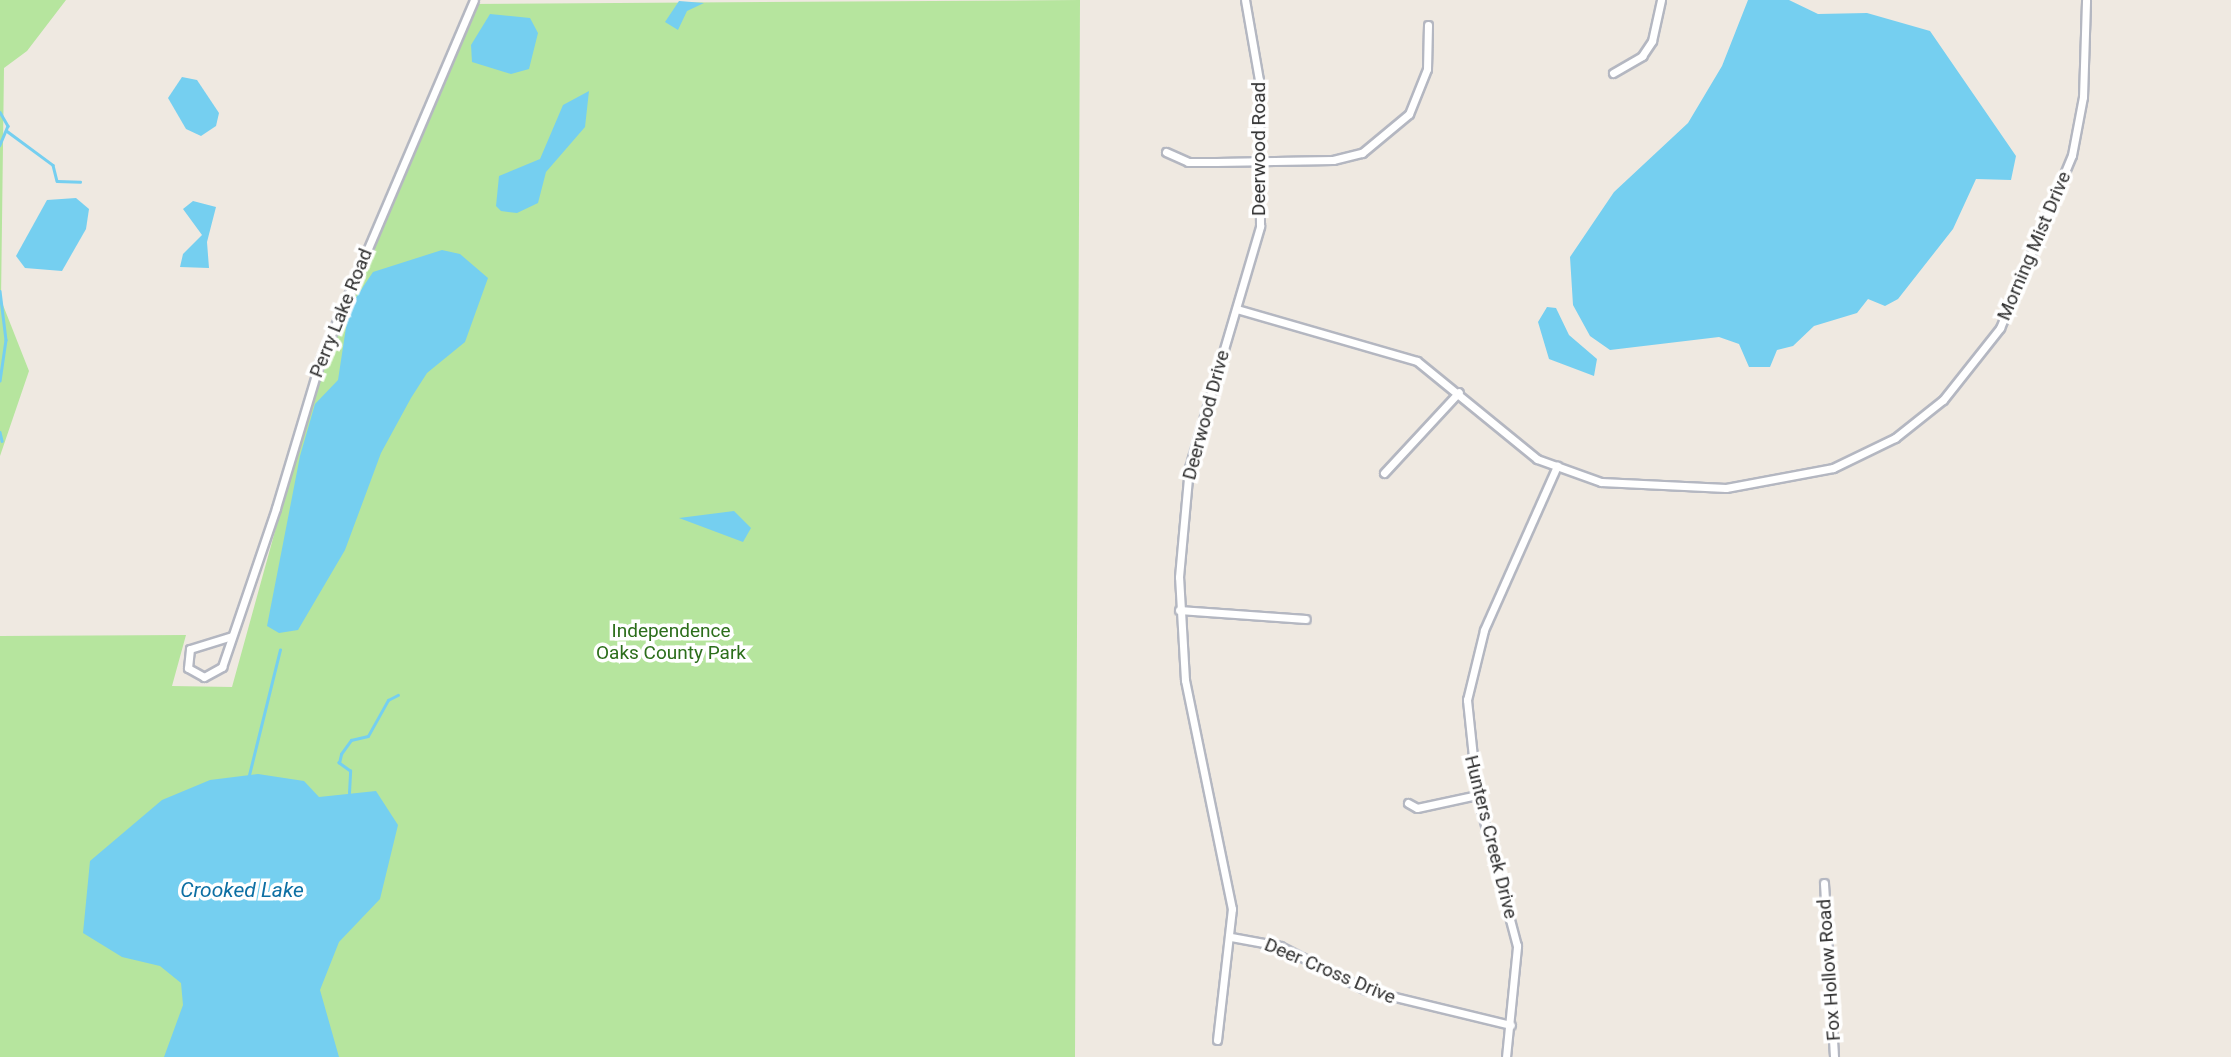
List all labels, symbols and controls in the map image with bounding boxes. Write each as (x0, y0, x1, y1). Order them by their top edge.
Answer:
street label: Deerwood Road (1248, 82, 1270, 216)
street label: Morning Mist Drive (1992, 168, 2076, 324)
street label: Perry Lake Road (305, 245, 377, 381)
street label: Deerwood Drive (1178, 348, 1234, 482)
park label: Independence Oaks County Park (596, 620, 746, 664)
street label: Hunters Creek Drive (1460, 753, 1522, 921)
water label: Crooked Lake (180, 877, 304, 903)
street label: Fox Hollow Road (1813, 898, 1845, 1042)
street label: Deer Cross Drive (1261, 933, 1399, 1009)

